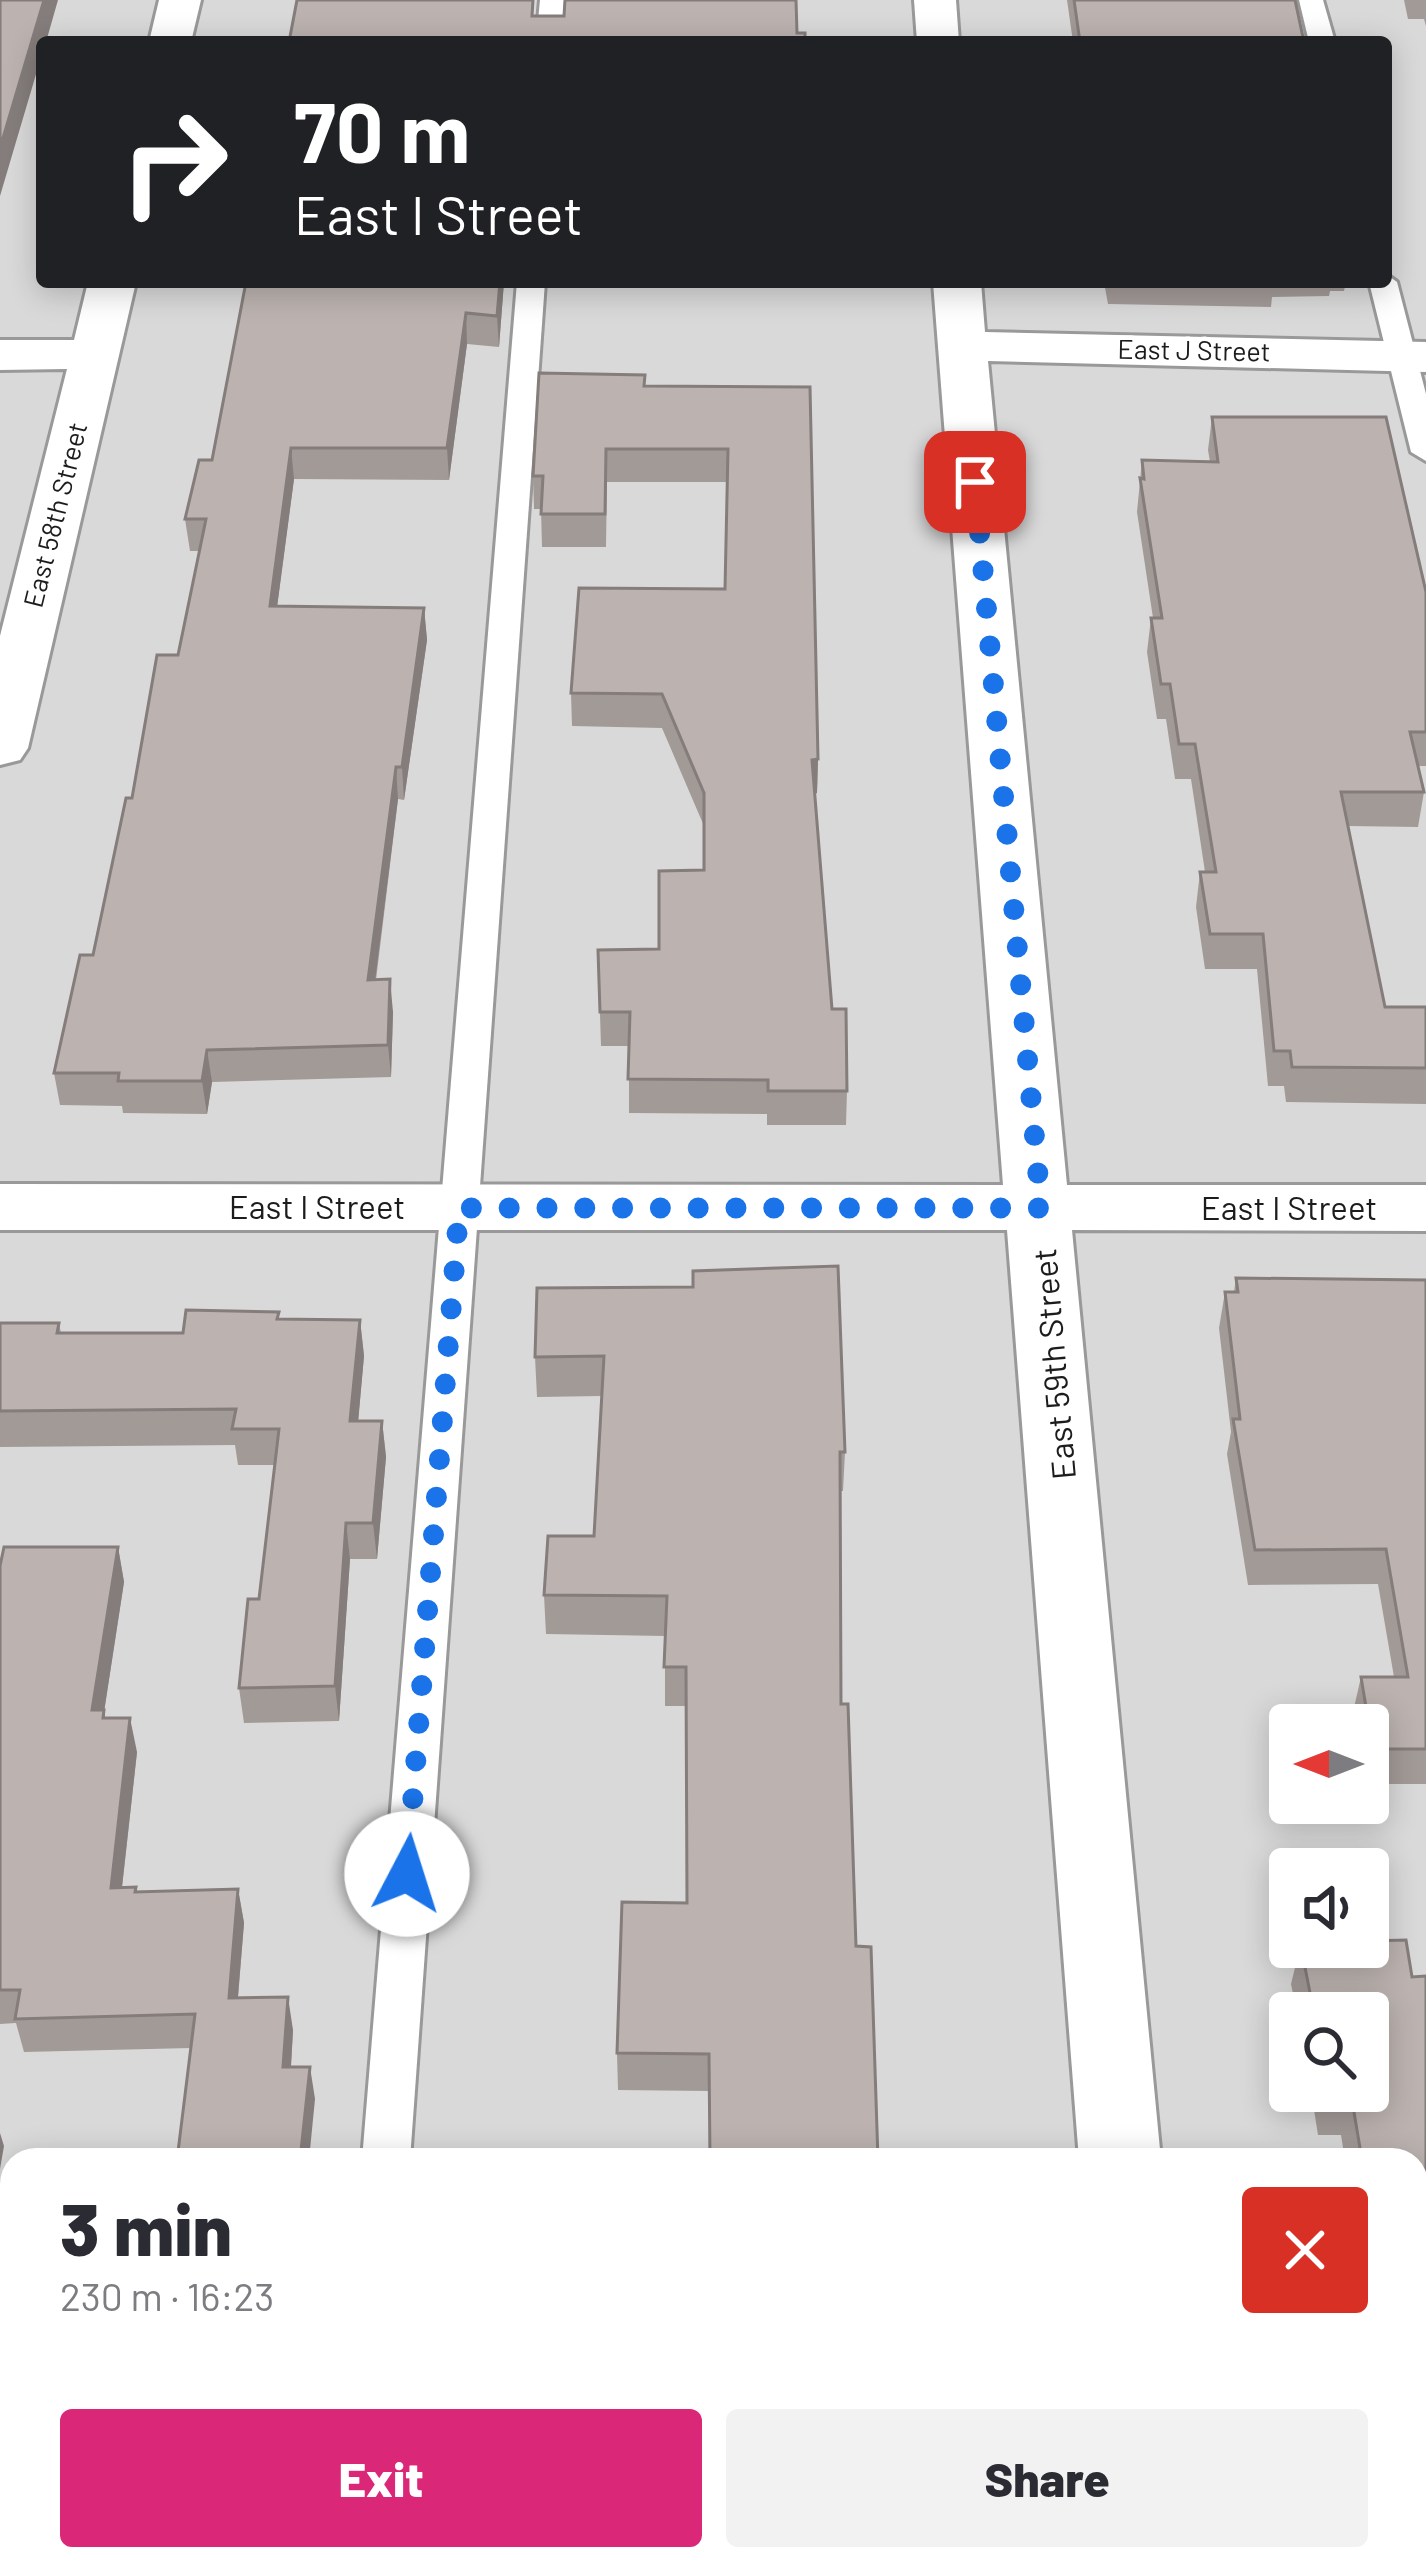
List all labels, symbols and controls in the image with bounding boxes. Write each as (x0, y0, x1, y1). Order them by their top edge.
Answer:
text: 70 m (294, 79, 470, 180)
icon: right (96, 84, 252, 240)
text: East I Street (294, 181, 583, 246)
street label: East J Street (1117, 332, 1271, 366)
street label: East 58th Street (16, 419, 93, 610)
pin (924, 431, 1026, 533)
icon: arrive (942, 449, 1008, 515)
street label: East I Street (229, 1186, 405, 1226)
street label: East I Street (1201, 1187, 1377, 1227)
street label: East 59th Street (1023, 1247, 1083, 1481)
north arrow (1269, 1704, 1389, 1824)
map controls (1269, 1704, 1389, 2112)
position arrow (344, 1811, 470, 1937)
button: sound (1269, 1848, 1389, 1968)
button: search (1269, 1992, 1389, 2112)
text: 3 min (60, 2184, 232, 2270)
button: close (1242, 2187, 1368, 2313)
text: 230 m · 16:23 (60, 2272, 274, 2319)
button: Exit (60, 2409, 702, 2547)
button: Share (726, 2409, 1368, 2547)

